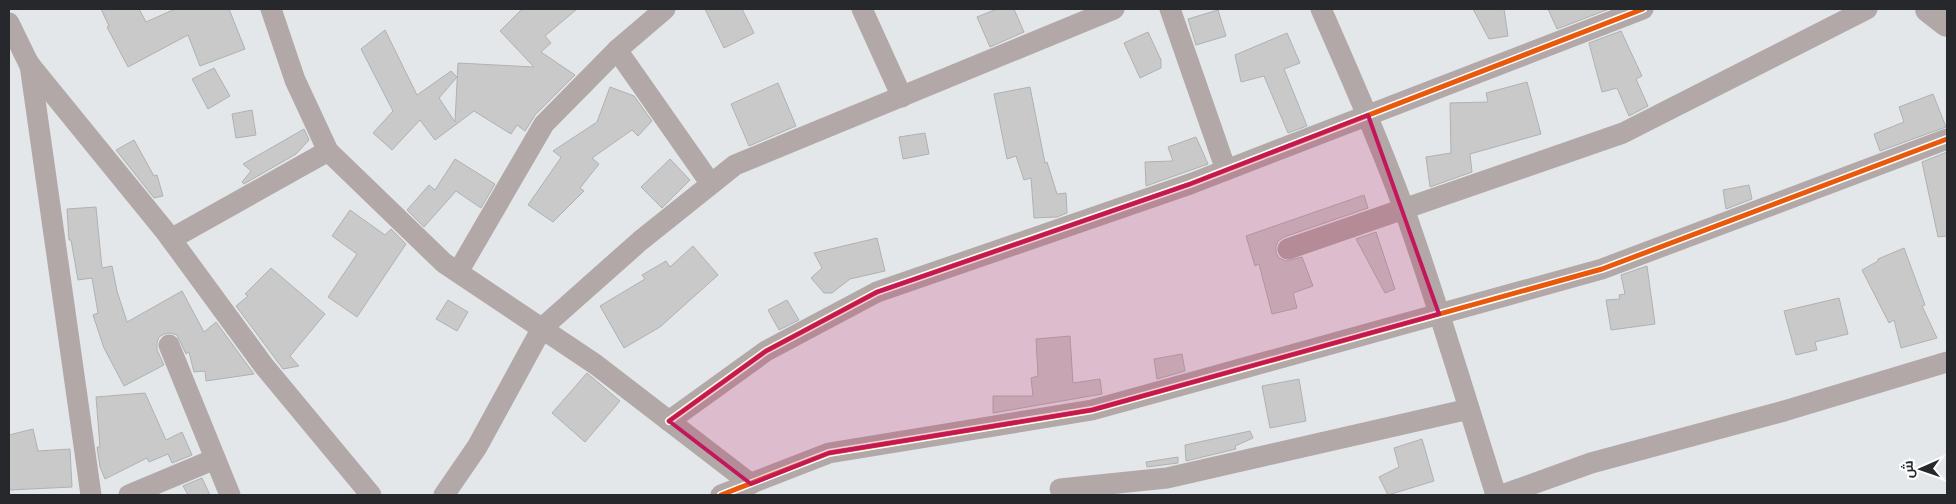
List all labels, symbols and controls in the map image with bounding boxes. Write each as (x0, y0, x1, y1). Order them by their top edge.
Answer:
north arrow (1896, 444, 1946, 494)
text: ش (1898, 460, 1917, 479)

